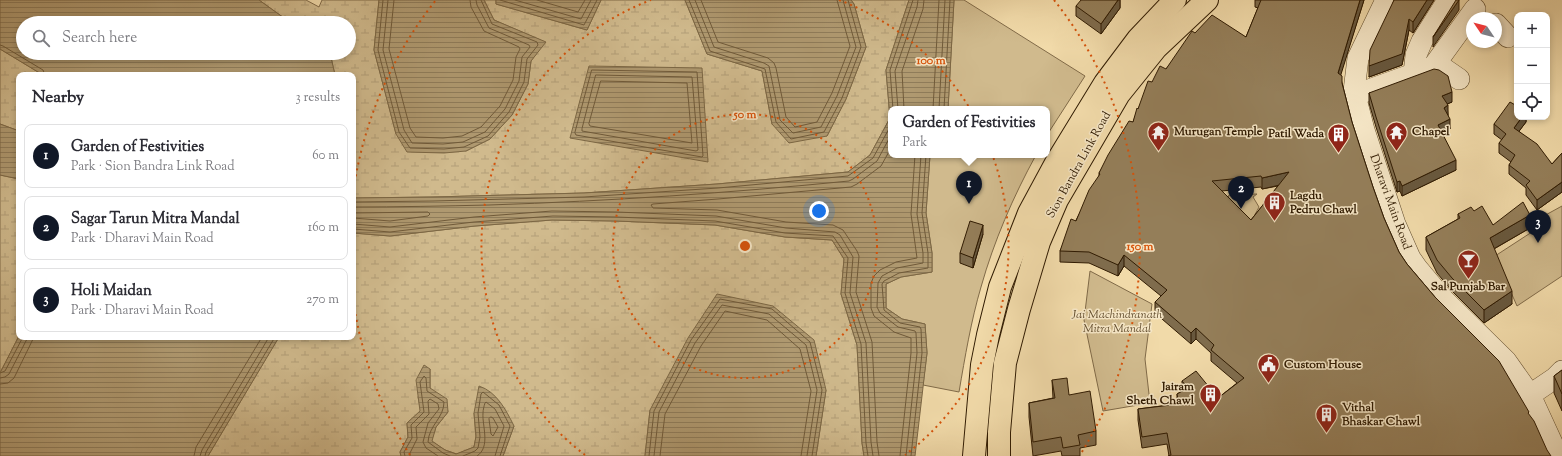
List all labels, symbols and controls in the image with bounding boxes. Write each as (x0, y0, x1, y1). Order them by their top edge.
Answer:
north arrow (1466, 12, 1502, 48)
map controls (1514, 12, 1550, 120)
button: + (1514, 12, 1550, 48)
search box (16, 16, 356, 60)
icon: search (30, 27, 52, 49)
text: Search here (62, 28, 137, 49)
button: − (1514, 48, 1550, 84)
text: 100 m (915, 52, 946, 70)
button: locate (1514, 84, 1550, 120)
text: Nearby (32, 86, 84, 110)
text: 3 results (295, 89, 340, 107)
text: 50 m (733, 106, 757, 124)
popup (888, 106, 1050, 158)
street label: Sion Bandra Link Road (1042, 108, 1116, 222)
text: Garden of Festivities (902, 113, 1036, 134)
temple icon: Murugan Temple (1146, 119, 1172, 152)
temple icon: Chapel (1383, 119, 1409, 152)
building icon: Patil Wada (1326, 121, 1352, 154)
place label: Murugan Temple (1173, 123, 1263, 141)
place label: Chapel (1412, 123, 1450, 141)
place label: Patil Wada (1267, 125, 1324, 143)
text: Park (902, 134, 927, 152)
text: Garden of Festivities (71, 137, 204, 158)
text: 1 (44, 147, 48, 165)
text: 60 m (312, 147, 339, 165)
street label: Dharavi Main Road (1364, 152, 1416, 253)
text: Park · Sion Bandra Link Road (71, 158, 235, 176)
pin: 1 (956, 171, 982, 204)
pin: 2 (1228, 176, 1254, 209)
place label: Lagdu Pedru Chawl (1289, 187, 1357, 219)
building icon: Lagdu Pedru Chawl (1262, 190, 1288, 223)
your location (809, 201, 829, 221)
text: Sagar Tarun Mitra Mandal (71, 209, 240, 230)
pin: 3 (1525, 210, 1551, 243)
text: 2 (43, 219, 49, 237)
text: 160 m (308, 219, 339, 237)
text: Park · Dharavi Main Road (71, 230, 214, 248)
text: 150 m (1125, 238, 1154, 256)
centre of rings (738, 239, 752, 253)
bar icon: Sal Punjab Bar (1455, 247, 1481, 280)
place label: Sal Punjab Bar (1431, 278, 1506, 296)
text: Holi Maidan (71, 281, 152, 302)
text: 3 (43, 291, 49, 309)
text: 270 m (306, 291, 339, 309)
text: Park · Dharavi Main Road (71, 302, 214, 320)
park label: Jai Machindranath Mitra Mandal (1071, 306, 1162, 338)
public building icon: Custom House (1255, 352, 1281, 385)
place label: Custom House (1284, 356, 1362, 374)
place label: Jairam Sheth Chawl (1126, 378, 1195, 410)
building icon: Jairam Sheth Chawl (1197, 381, 1223, 414)
place label: Vithal Bhaskar Chawl (1341, 399, 1421, 431)
building icon: Vithal Bhaskar Chawl (1314, 402, 1340, 435)

